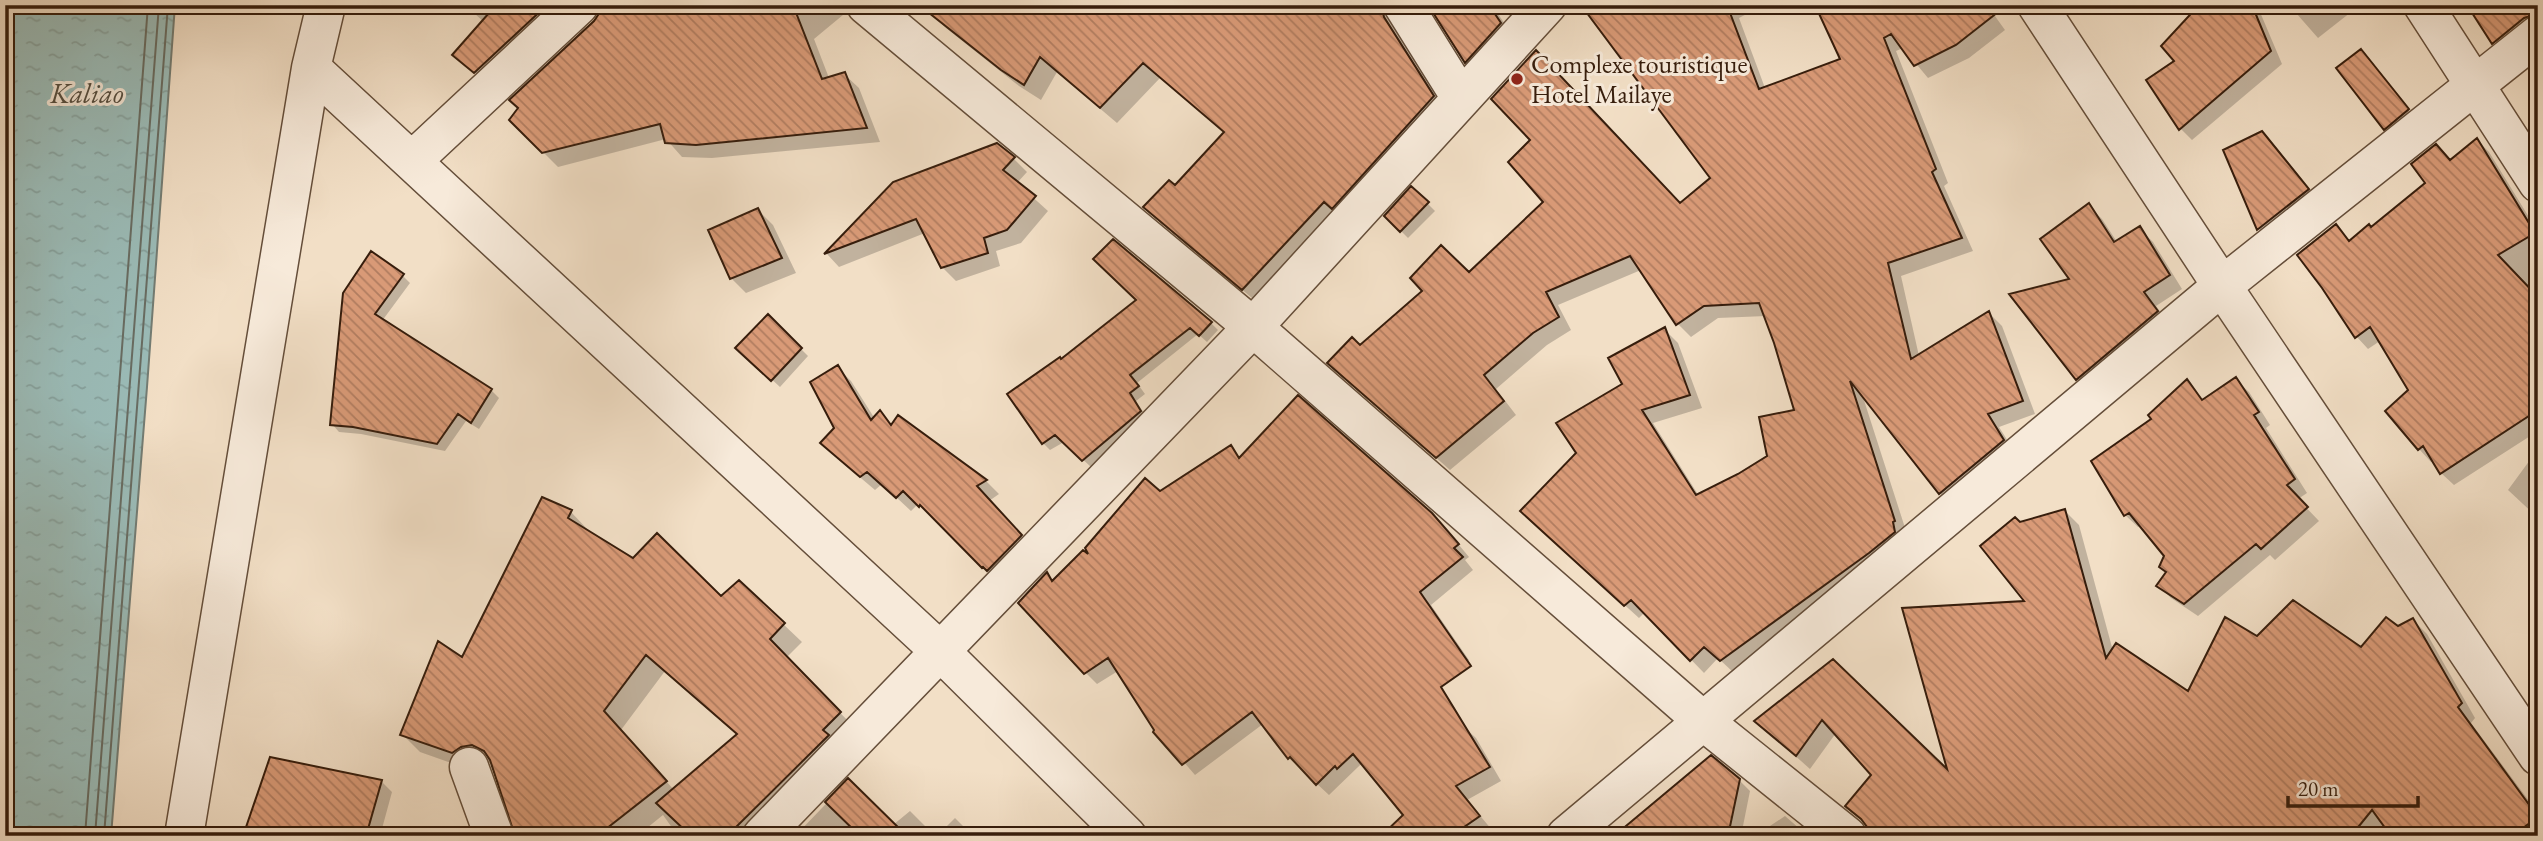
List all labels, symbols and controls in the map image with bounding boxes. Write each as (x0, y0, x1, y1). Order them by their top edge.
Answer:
place label: Complexe touristique Hotel Mailaye (1531, 47, 1748, 111)
marker: Complexe touristique Hotel Mailaye (1509, 71, 1525, 87)
water label: Kaliao (49, 75, 124, 111)
scale bar (2288, 764, 2417, 808)
text: 20 m (2298, 775, 2339, 802)

